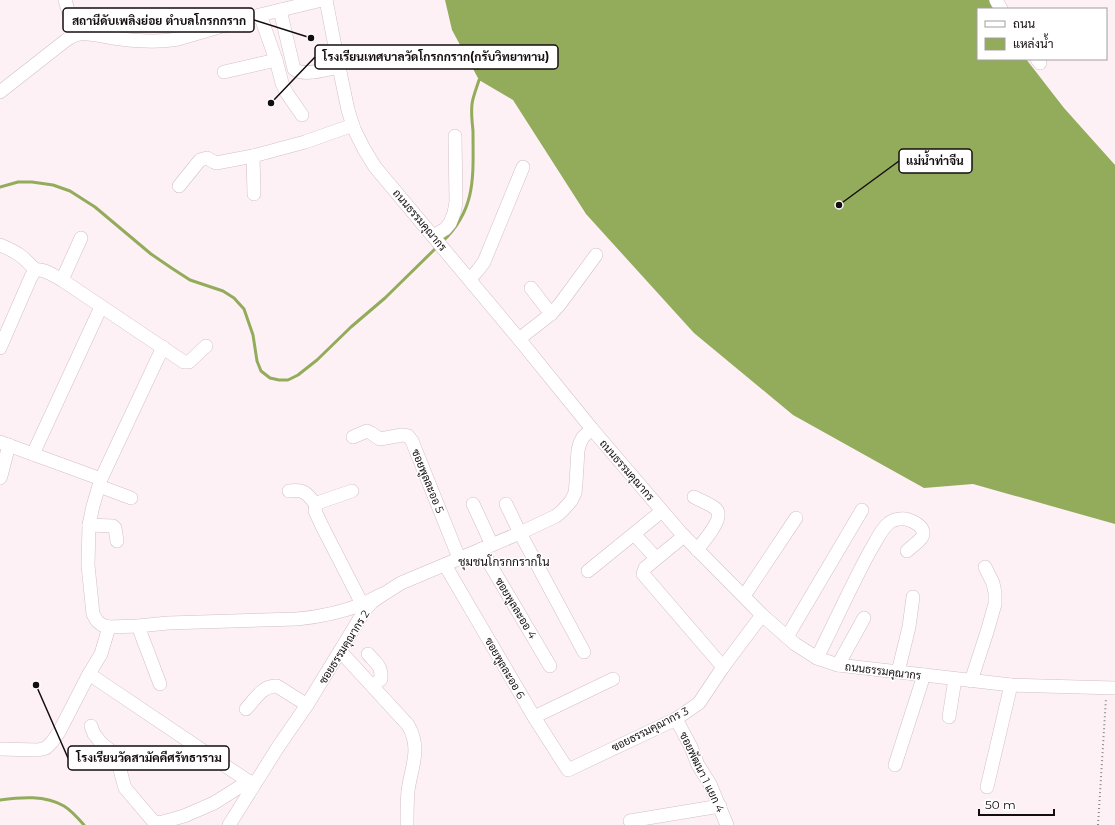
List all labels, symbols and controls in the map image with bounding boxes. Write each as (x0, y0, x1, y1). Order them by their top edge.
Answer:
callout: สถานีดับเพลิงย่อย ตำบลโกรกกราก (63, 8, 254, 32)
legend (977, 8, 1107, 60)
text: สถานีดับเพลิงย่อย ตำบลโกรกกราก (72, 13, 246, 28)
text: ถนน (1013, 16, 1036, 31)
text: แหล่งน้ำ (1013, 33, 1053, 51)
callout: โรงเรียนเทศบาลวัดโกรกกราก(กรับวิทยาทาน) (315, 45, 558, 69)
text: โรงเรียนเทศบาลวัดโกรกกราก(กรับวิทยาทาน) (322, 49, 549, 64)
callout: แม่น้ำท่าจีน (899, 149, 972, 173)
text: แม่น้ำท่าจีน (906, 150, 964, 168)
street label: ถนนธรรมคุณากร (389, 186, 450, 255)
street label: ถนนธรรมคุณากร (595, 437, 657, 505)
street label: ซอยพูลละออ 5 (408, 447, 447, 516)
district label: ชุมชนโกรกกรากใน (458, 554, 550, 571)
street label: ซอยพูลละออ 4 (491, 575, 540, 642)
street label: ซอยธรรมคุณากร 2 (316, 607, 374, 688)
street label: ซอยพูลละออ 6 (481, 635, 528, 702)
street label: ถนนธรรมคุณากร (844, 659, 922, 685)
street label: ซอยธรรมคุณากร 3 (609, 704, 692, 756)
street label: ซอยพัฒนา 1 แยก 4 (676, 729, 728, 815)
callout: โรงเรียนวัดสามัคคีศรัทธาราม (68, 746, 229, 770)
text: โรงเรียนวัดสามัคคีศรัทธาราม (75, 750, 222, 765)
scale bar (979, 791, 1054, 817)
text: 50 m (985, 797, 1016, 812)

